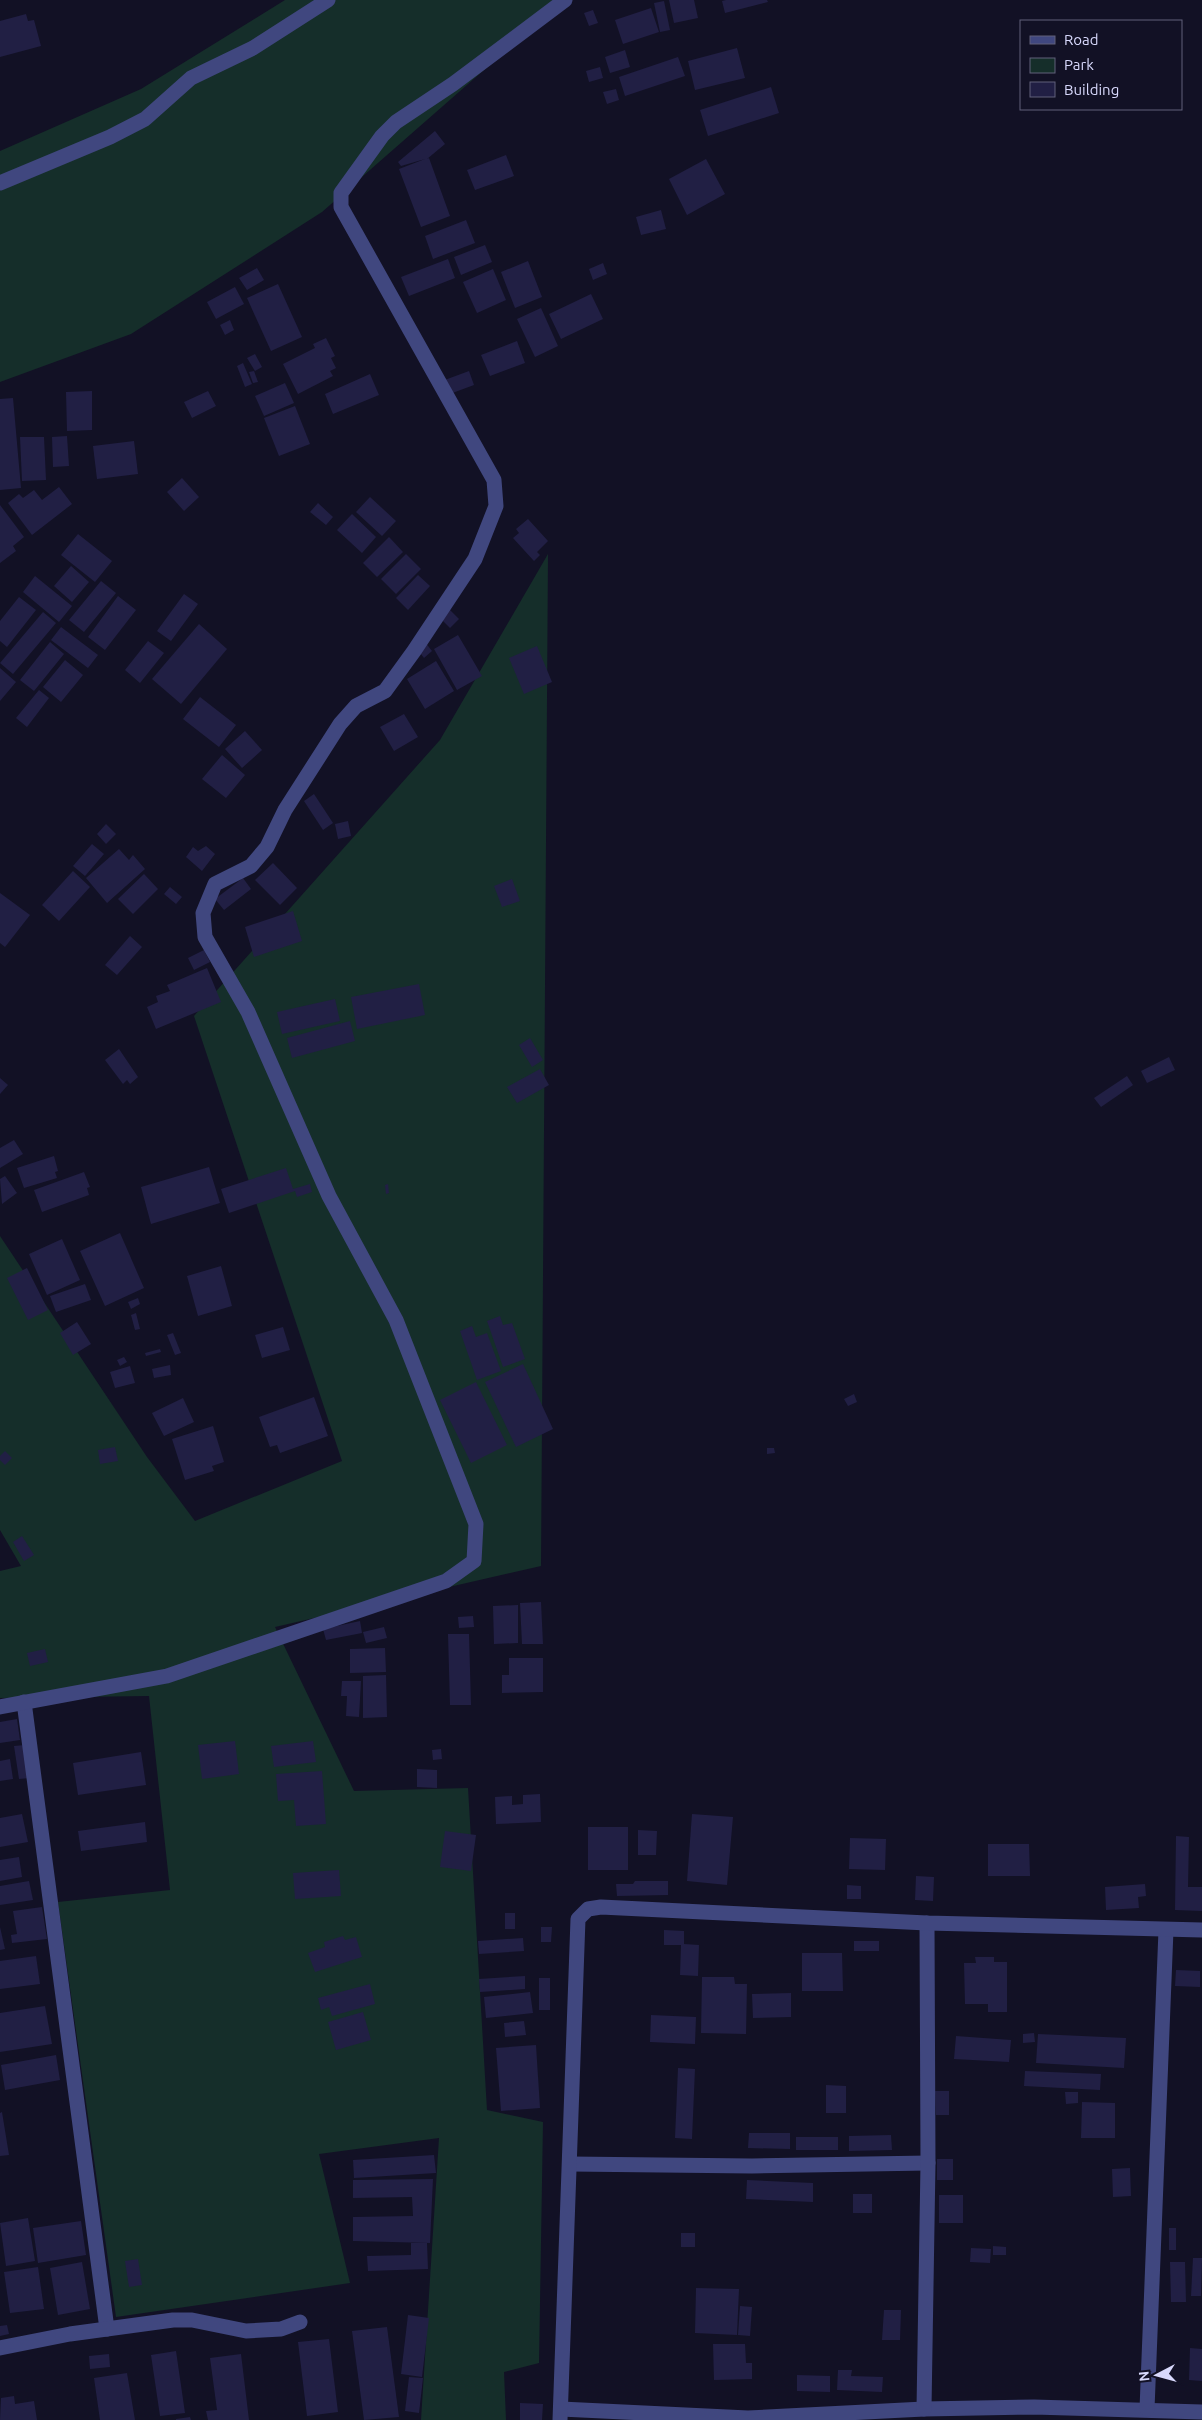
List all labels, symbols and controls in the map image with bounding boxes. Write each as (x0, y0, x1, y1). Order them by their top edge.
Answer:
legend (1020, 20, 1182, 110)
text: Road (1064, 31, 1099, 48)
text: Park (1064, 56, 1094, 73)
text: Building (1064, 81, 1119, 98)
north arrow (1132, 2350, 1182, 2400)
text: N (1136, 2370, 1153, 2382)

